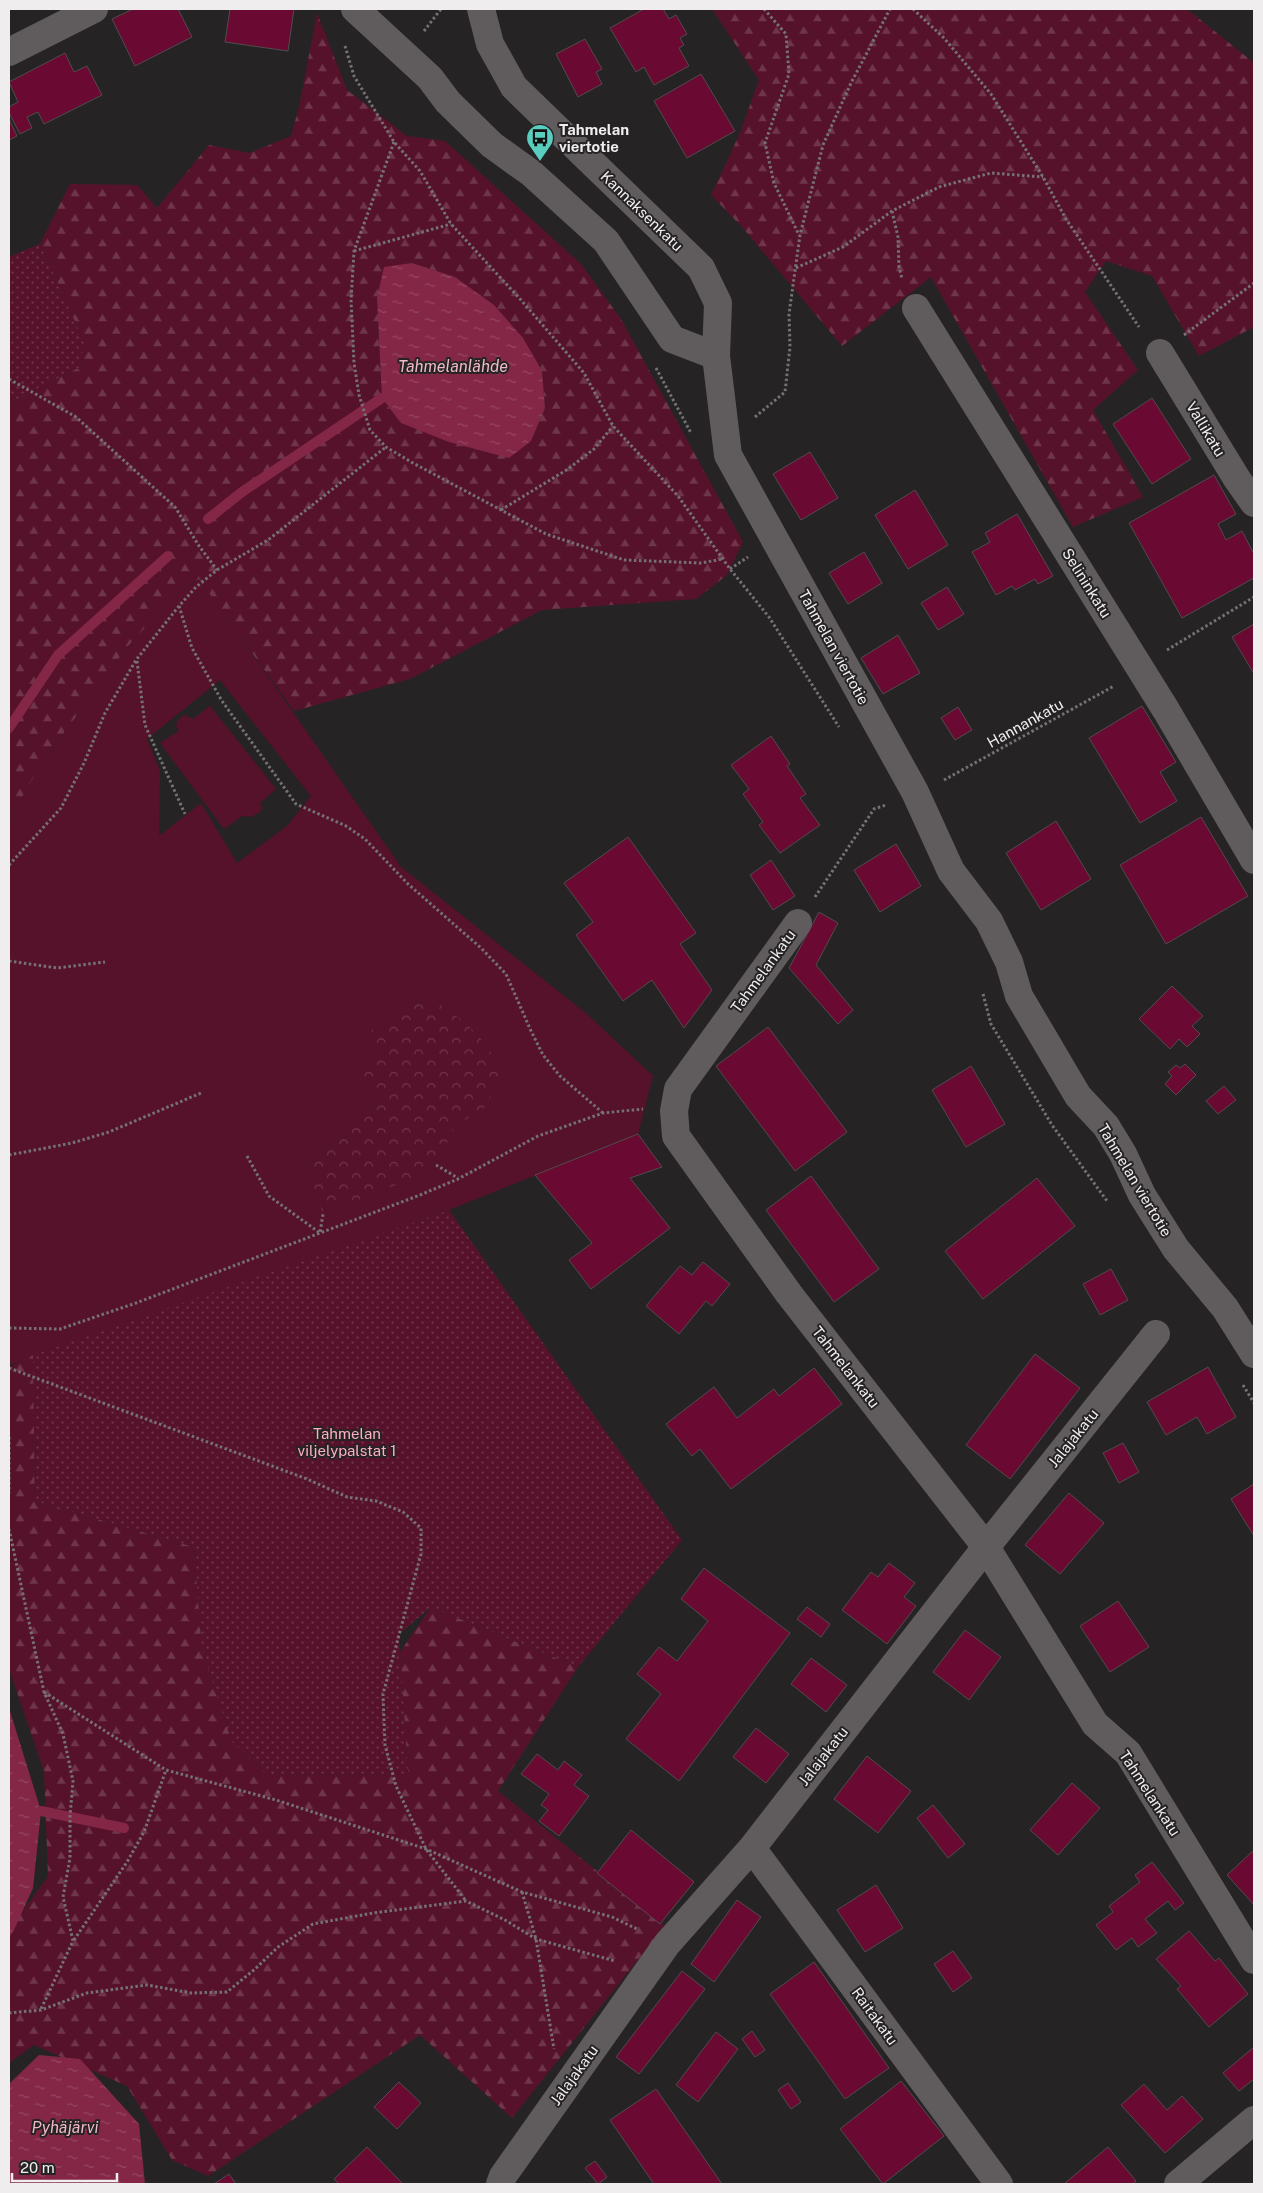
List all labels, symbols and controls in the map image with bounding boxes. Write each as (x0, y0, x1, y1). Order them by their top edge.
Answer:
place label: Tahmelan viertotie (559, 121, 629, 155)
bus stop icon: Tahmelan viertotie (525, 123, 555, 162)
street label: Kannaksenkatu (597, 168, 687, 254)
water label: Tahmelanlähde (398, 357, 508, 376)
street label: Vallikatu (1183, 398, 1229, 460)
street label: Selininkatu (1059, 545, 1115, 621)
street label: Tahmelan viertotie (795, 587, 873, 707)
street label: Hannankatu (984, 695, 1066, 751)
street label: Tahmelankatu (727, 926, 799, 1016)
street label: Tahmelan viertotie (1095, 1120, 1175, 1240)
street label: Tahmelankatu (809, 1323, 883, 1411)
street label: Jalajakatu (1044, 1406, 1102, 1470)
park label: Tahmelan viljelypalstat 1 (298, 1425, 396, 1459)
street label: Jalajakatu (795, 1723, 851, 1789)
street label: Tahmelankatu (1116, 1747, 1184, 1839)
street label: Raitakatu (849, 1984, 901, 2048)
street label: Jalajakatu (547, 2042, 601, 2108)
water label: Pyhäjärvi (32, 2118, 98, 2137)
scale bar (12, 2150, 118, 2182)
text: 20 m (20, 2159, 55, 2176)

